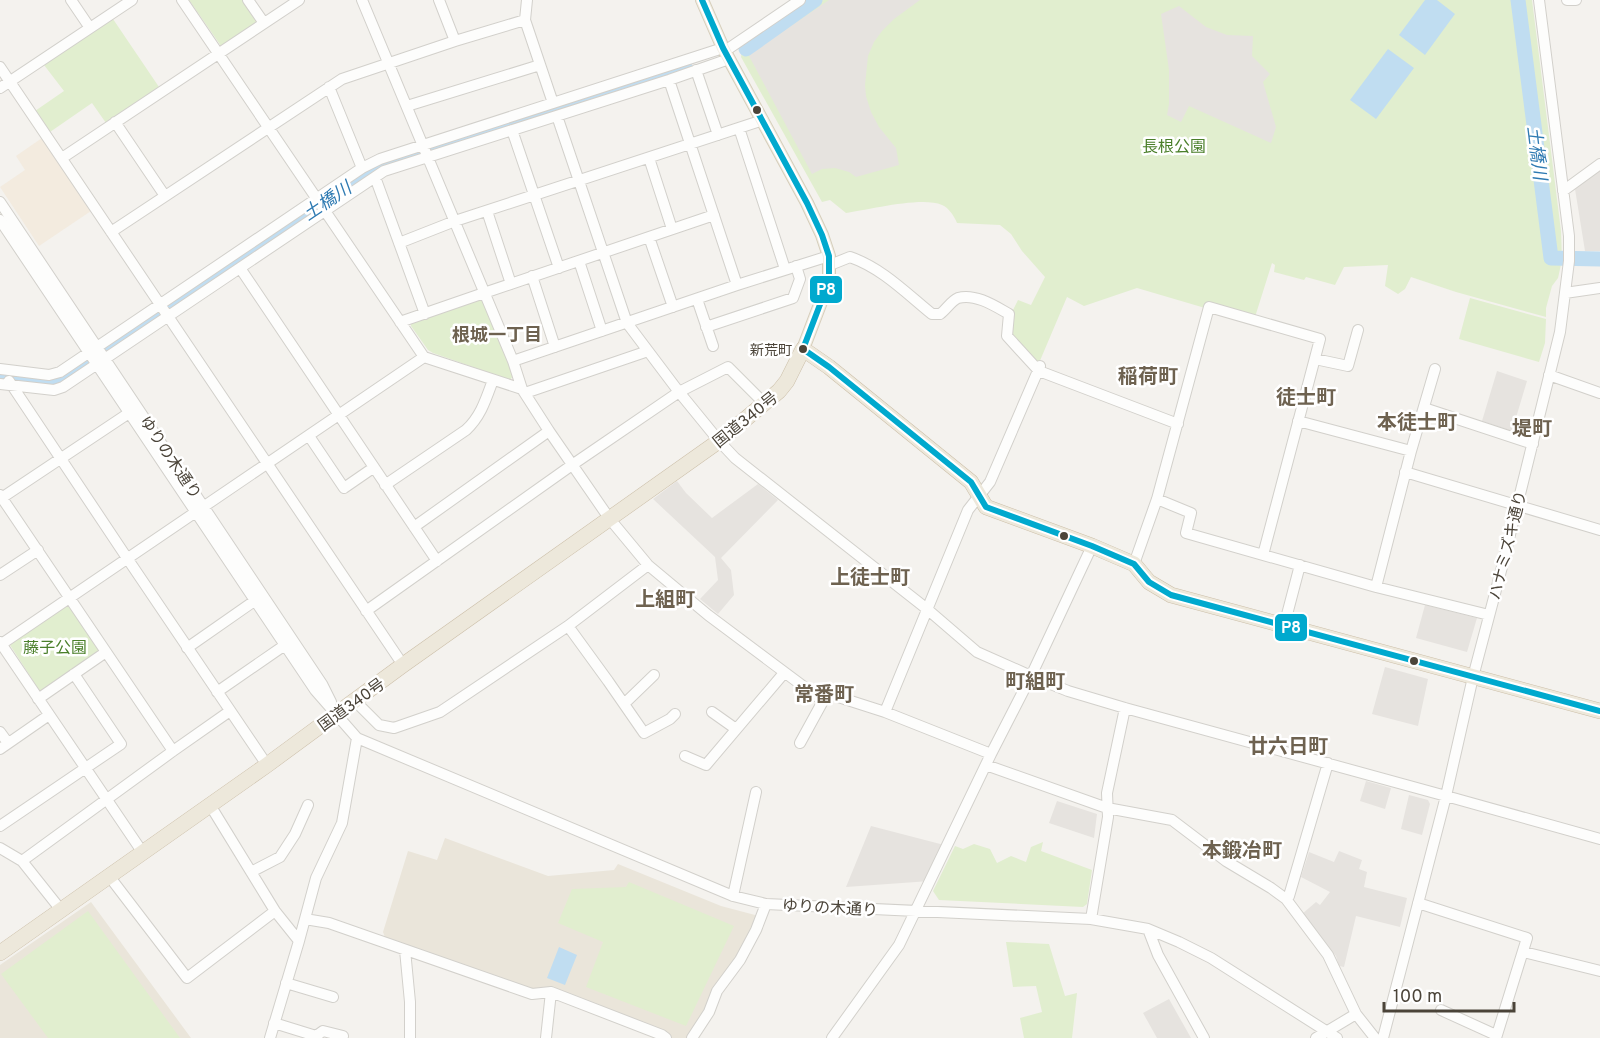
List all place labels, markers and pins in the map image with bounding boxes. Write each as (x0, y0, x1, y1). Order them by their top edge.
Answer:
unlabelled marker (751, 104, 763, 116)
place label: 新荒町 (750, 343, 792, 360)
marker: 新荒町 (797, 343, 809, 355)
unlabelled marker (1058, 530, 1070, 542)
unlabelled marker (1408, 655, 1420, 667)

